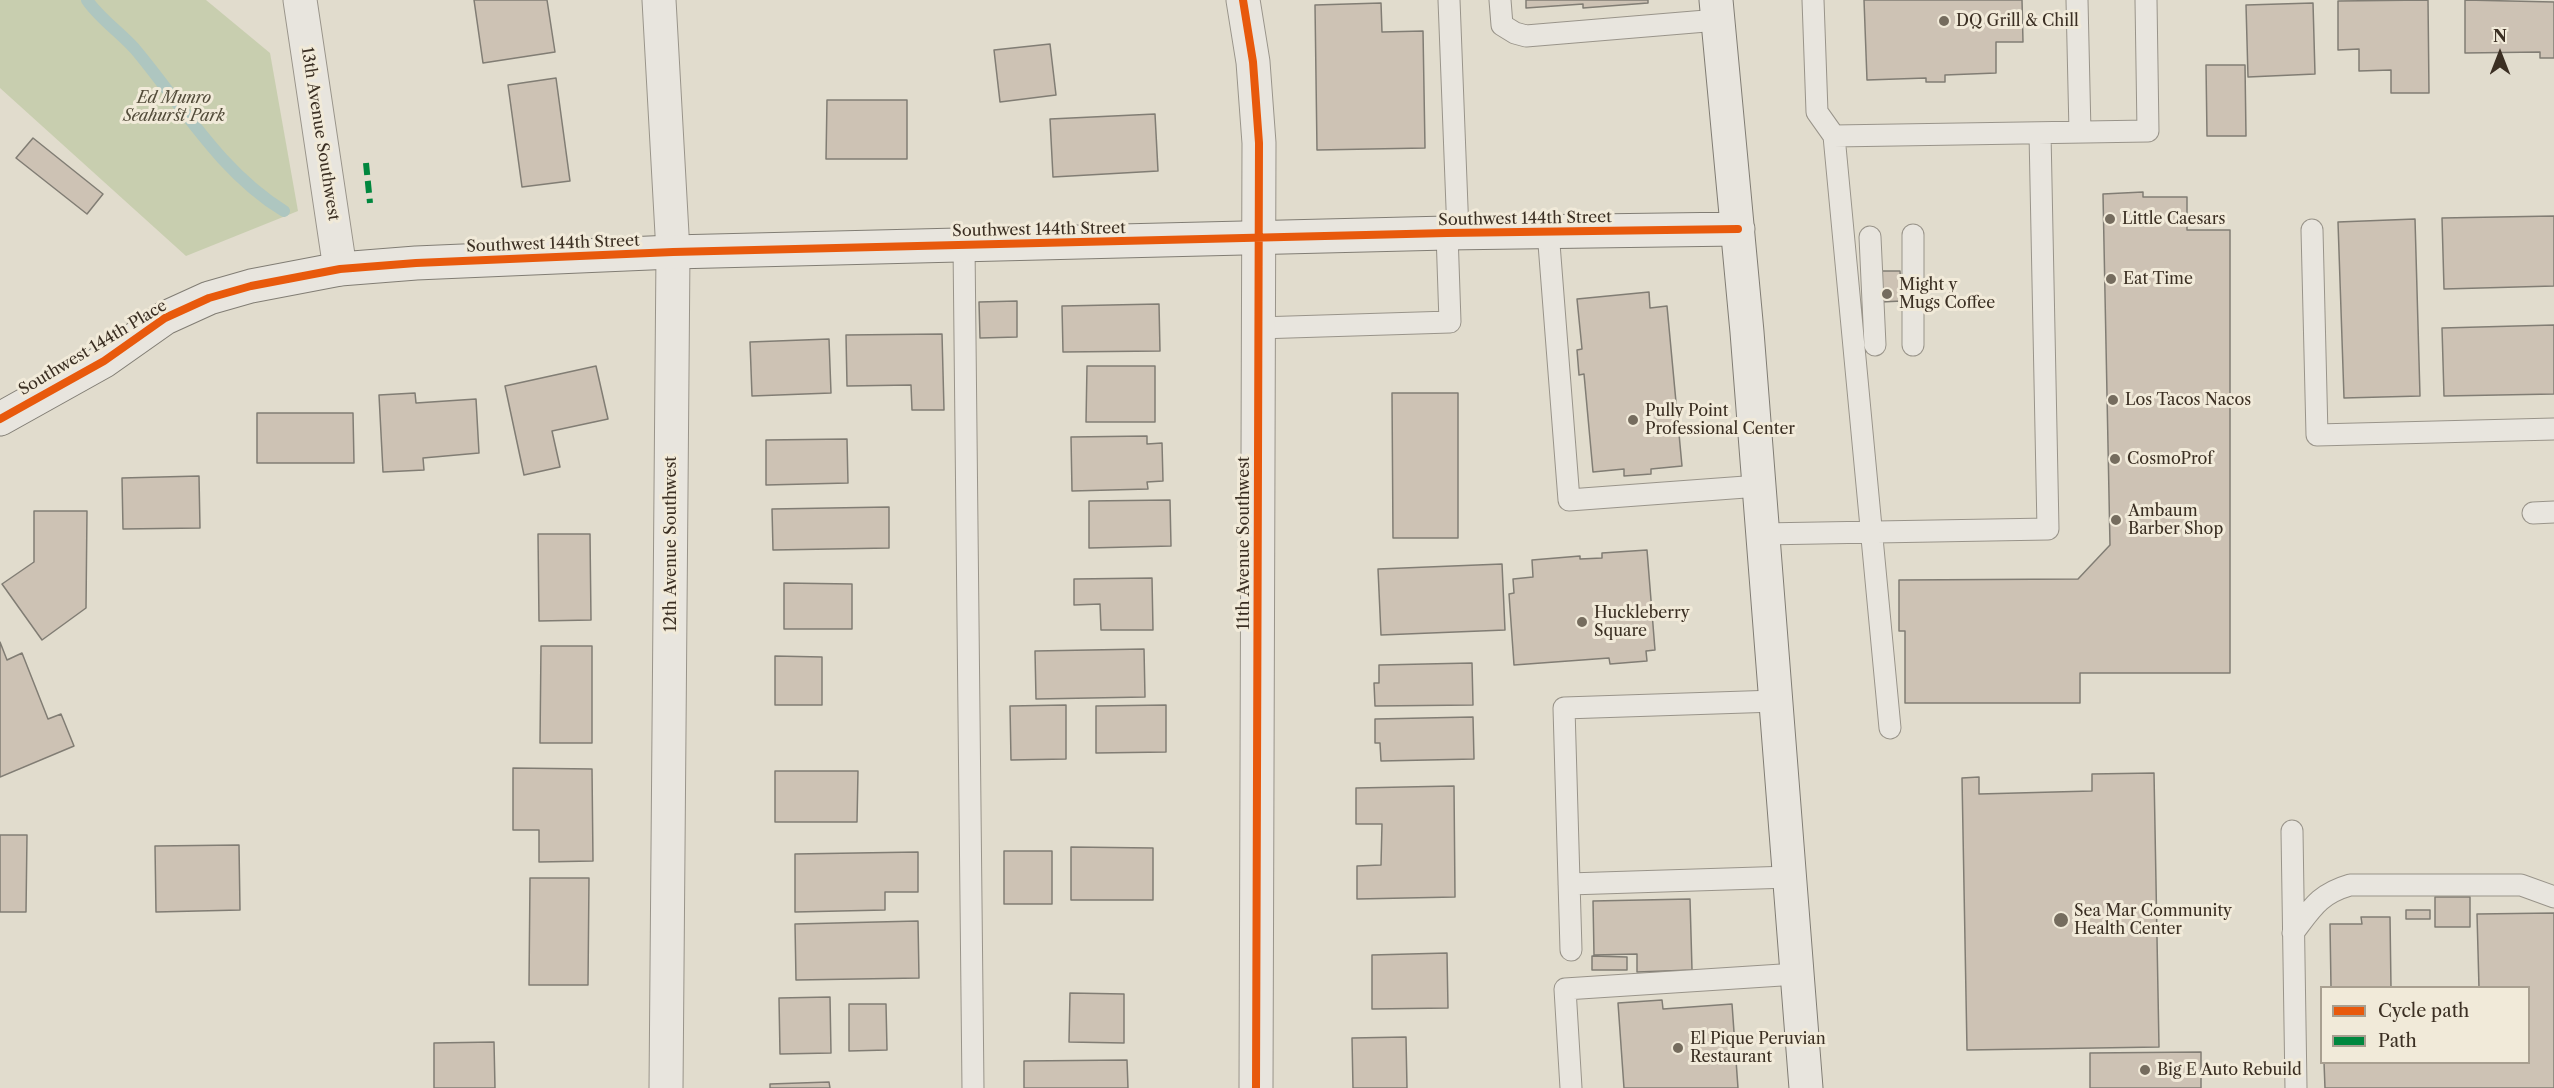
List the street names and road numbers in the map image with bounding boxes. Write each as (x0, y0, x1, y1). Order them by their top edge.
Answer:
street label: 13th Avenue Southwest (297, 46, 343, 222)
street label: Southwest 144th Street (1438, 208, 1612, 230)
street label: Southwest 144th Street (952, 219, 1126, 241)
street label: Southwest 144th Street (466, 231, 640, 257)
street label: Southwest 144th Place (15, 296, 171, 400)
street label: 12th Avenue Southwest (661, 456, 681, 632)
street label: 11th Avenue Southwest (1234, 456, 1254, 630)

